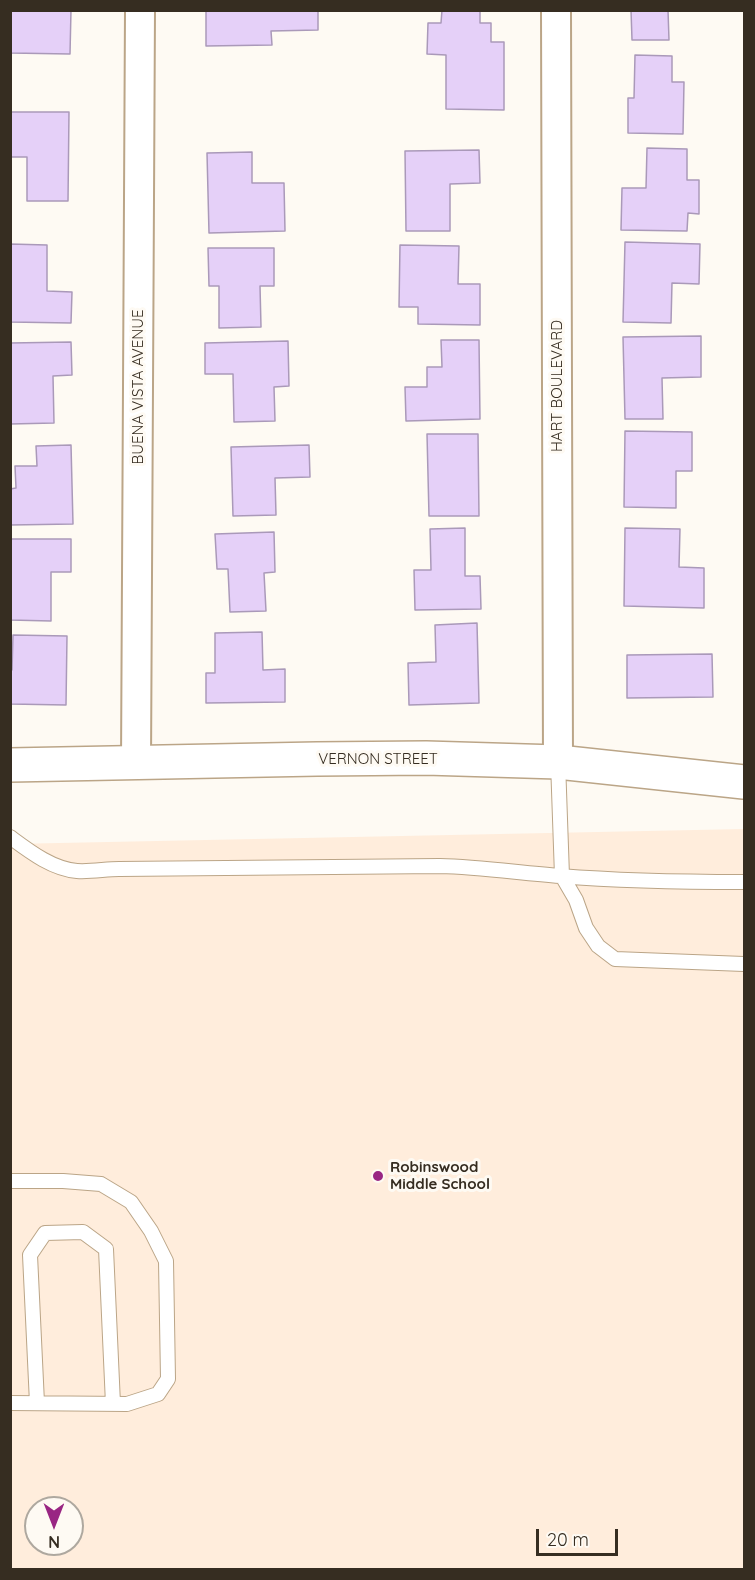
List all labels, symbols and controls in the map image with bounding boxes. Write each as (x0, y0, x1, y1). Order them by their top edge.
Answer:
street label: BUENA VISTA AVENUE (129, 310, 147, 464)
street label: HART BOULEVARD (548, 320, 566, 452)
street label: VERNON STREET (318, 750, 438, 768)
place label: Robinswood Middle School (390, 1158, 490, 1193)
marker: Robinswood Middle School (371, 1169, 385, 1183)
north arrow (24, 1496, 84, 1556)
scale bar (539, 1517, 622, 1555)
text: 20 m (547, 1528, 589, 1551)
text: N (48, 1532, 60, 1552)

